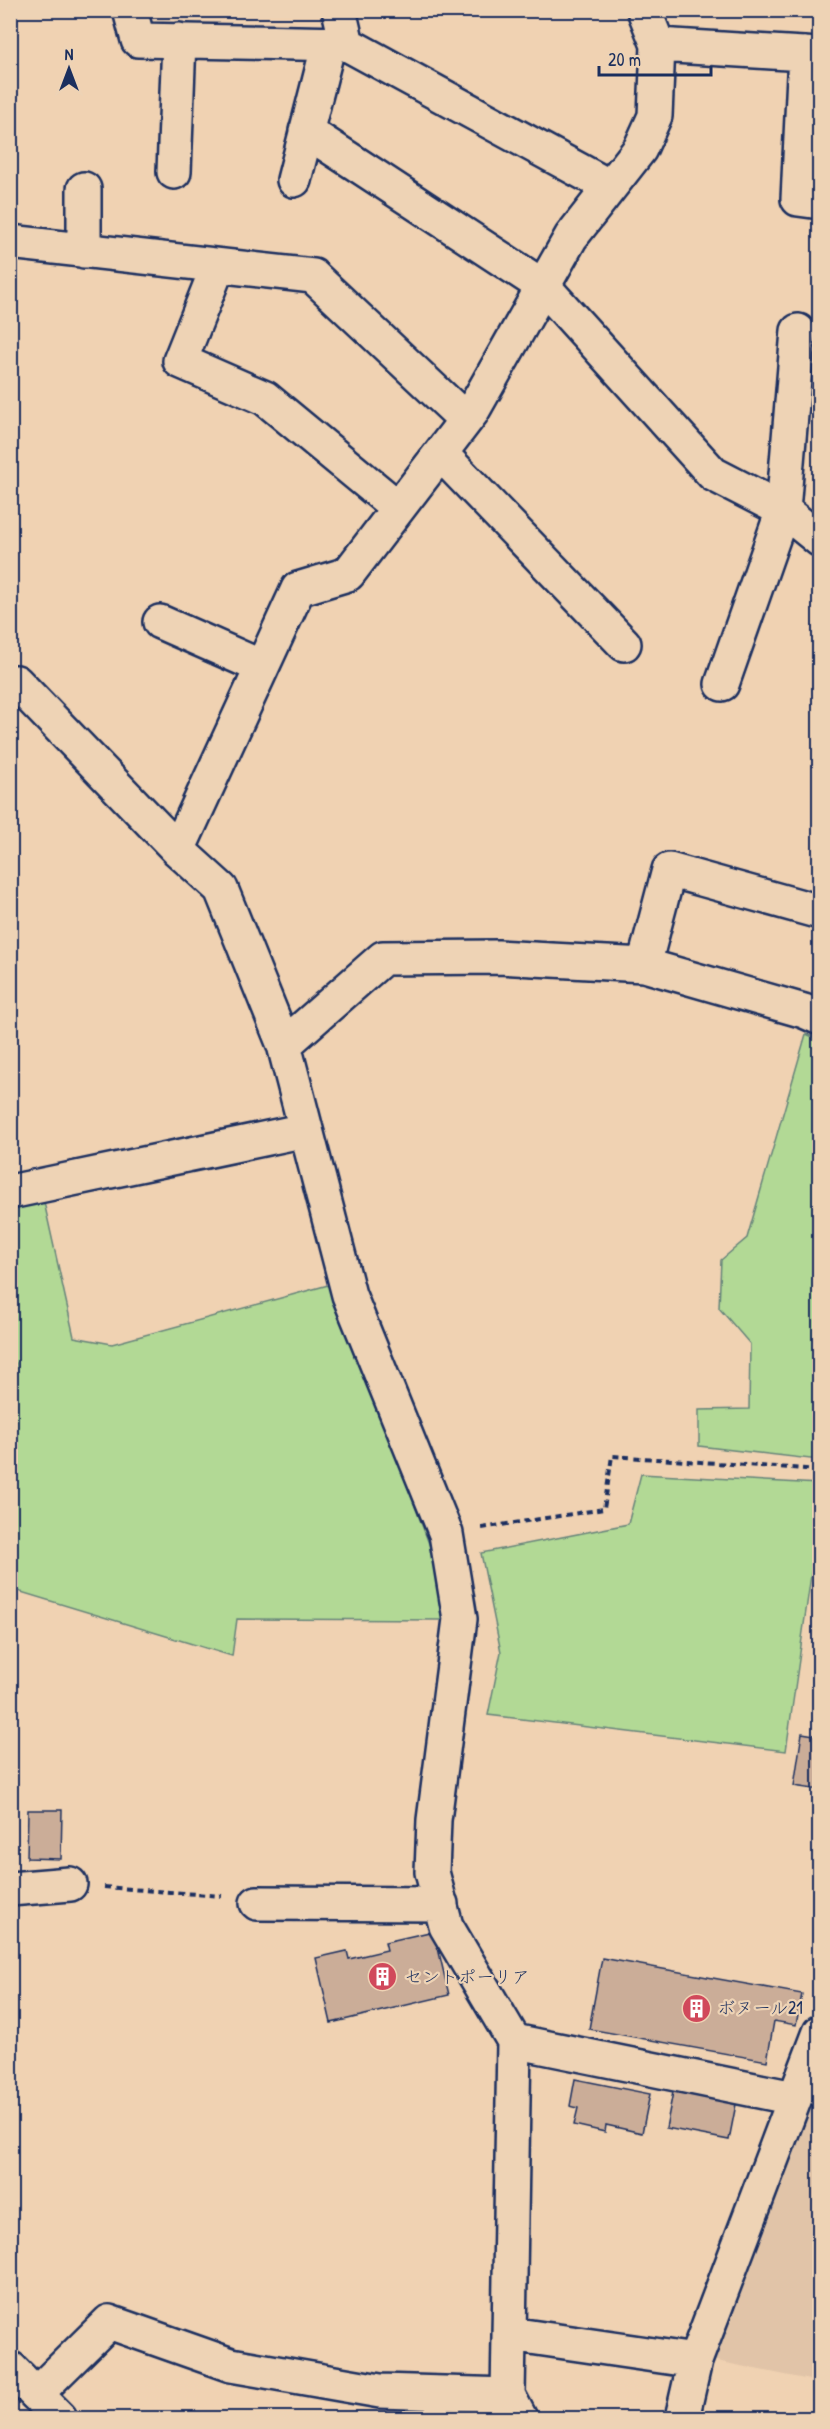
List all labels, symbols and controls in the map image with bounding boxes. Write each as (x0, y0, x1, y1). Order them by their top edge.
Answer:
north arrow (39, 39, 99, 99)
scale bar (599, 39, 712, 77)
text: N (65, 43, 74, 65)
text: 20 m (608, 47, 641, 72)
building icon: セントポーリア (367, 1961, 399, 1993)
place label: セントポーリア (404, 1964, 530, 1989)
building icon: ボヌール21 (680, 1992, 712, 2024)
place label: ボヌール21 (717, 1995, 803, 2020)

